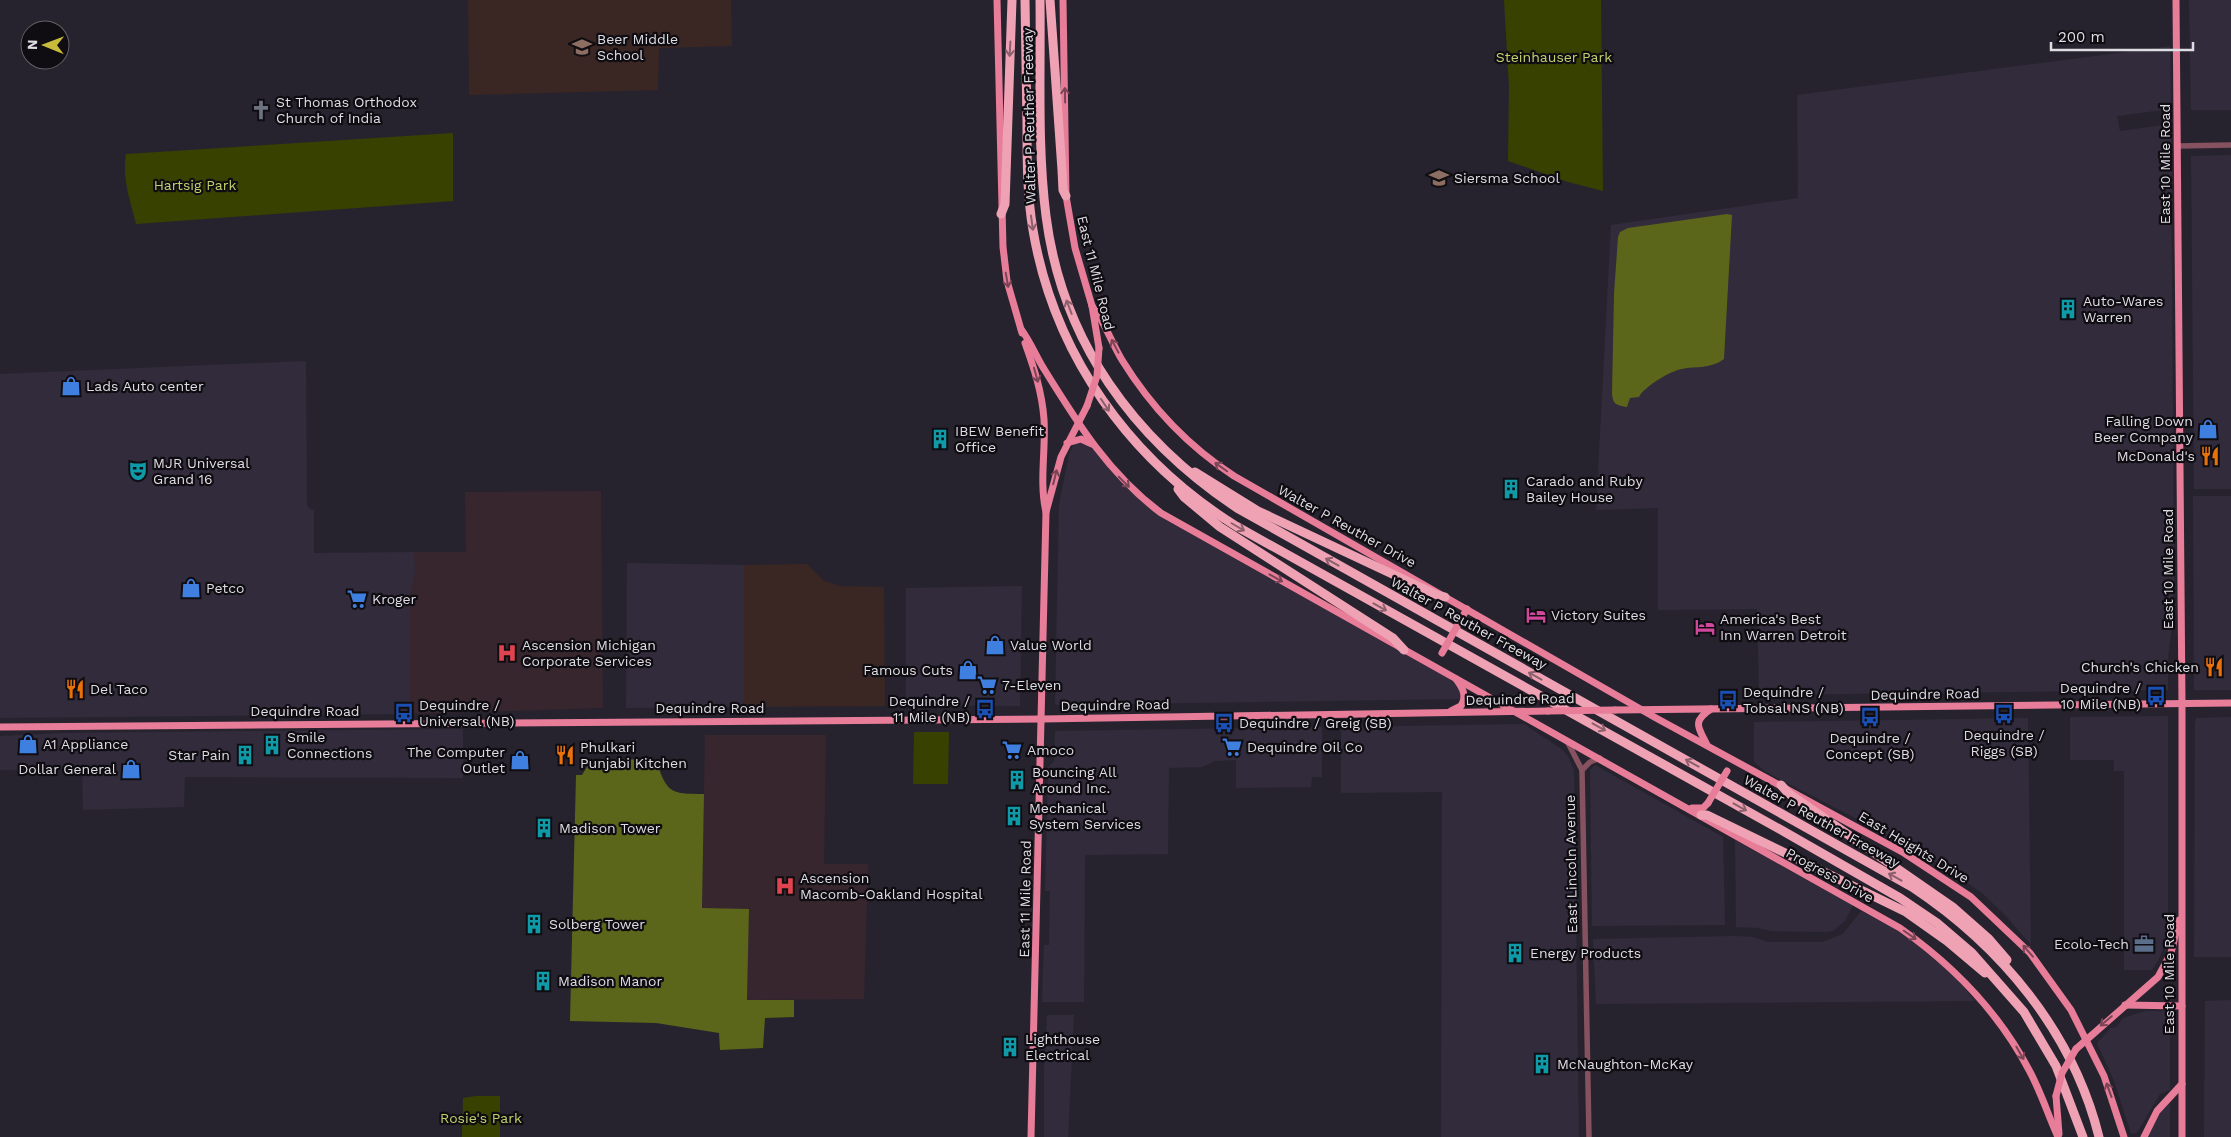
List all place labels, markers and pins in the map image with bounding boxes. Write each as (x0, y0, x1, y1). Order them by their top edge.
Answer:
place label: Beer Middle School (597, 31, 678, 63)
school or university icon: Beer Middle School (571, 36, 593, 58)
place label: St Thomas Orthodox Church of India (276, 94, 417, 126)
church icon: St Thomas Orthodox Church of India (250, 99, 272, 121)
school or university icon: Siersma School (1428, 167, 1450, 189)
place label: Siersma School (1454, 170, 1560, 186)
place label: Auto-Wares Warren (2083, 293, 2163, 325)
building icon: Auto-Wares Warren (2057, 298, 2079, 320)
shop icon: Lads Auto center (60, 375, 82, 397)
place label: Lads Auto center (86, 378, 204, 394)
place label: Falling Down Beer Company (2094, 413, 2194, 445)
shop icon: Falling Down Beer Company (2197, 418, 2219, 440)
place label: IBEW Benefit Office (955, 423, 1044, 455)
building icon: IBEW Benefit Office (929, 428, 951, 450)
restaurant icon: McDonald's (2199, 445, 2221, 467)
place label: McDonald's (2117, 448, 2195, 464)
place label: MJR Universal Grand 16 (153, 455, 250, 487)
theatre icon: MJR Universal Grand 16 (127, 460, 149, 482)
place label: Carado and Ruby Bailey House (1526, 473, 1643, 505)
building icon: Carado and Ruby Bailey House (1500, 478, 1522, 500)
shop icon: Petco (180, 577, 202, 599)
place label: Petco (206, 580, 244, 596)
supermarket icon: Kroger (346, 588, 368, 610)
place label: Kroger (372, 591, 417, 607)
hotel icon: Victory Suites (1525, 604, 1547, 626)
place label: Victory Suites (1551, 607, 1646, 623)
place label: America's Best Inn Warren Detroit (1720, 611, 1847, 643)
hotel icon: America's Best Inn Warren Detroit (1694, 616, 1716, 638)
shop icon: Value World (984, 634, 1006, 656)
place label: Ascension Michigan Corporate Services (522, 637, 656, 669)
place label: Value World (1010, 637, 1092, 653)
hospital icon: Ascension Michigan Corporate Services (496, 642, 518, 664)
restaurant icon: Church's Chicken (2203, 656, 2225, 678)
shop icon: Famous Cuts (957, 659, 979, 681)
place label: Church's Chicken (2081, 659, 2199, 675)
place label: Famous Cuts (863, 662, 953, 678)
supermarket icon: 7-Eleven (976, 674, 998, 696)
place label: 7-Eleven (1002, 677, 1061, 693)
restaurant icon: Del Taco (64, 678, 86, 700)
place label: Dequindre / 10 Mile (NB) (2060, 680, 2141, 712)
place label: Del Taco (90, 681, 148, 697)
place label: Dequindre / Tobsal NS (NB) (1743, 684, 1844, 716)
bus stop icon: Dequindre / 10 Mile (NB) (2145, 685, 2167, 707)
bus stop icon: Dequindre / Tobsal NS (NB) (1717, 689, 1739, 711)
place label: Dequindre / 11 Mile (NB) (889, 693, 970, 725)
place label: Dequindre / Universal (NB) (419, 697, 515, 729)
bus stop icon: Dequindre / 11 Mile (NB) (974, 698, 996, 720)
bus stop icon: Dequindre / Universal (NB) (393, 702, 415, 724)
bus stop icon: Dequindre / Riggs (SB) (1993, 703, 2015, 725)
bus stop icon: Dequindre / Concept (SB) (1859, 706, 1881, 728)
bus stop icon: Dequindre / Greig (SB) (1213, 712, 1235, 734)
place label: Dequindre / Greig (SB) (1239, 715, 1392, 731)
place label: Dequindre / Riggs (SB) (1963, 727, 2045, 759)
place label: Smile Connections (287, 729, 372, 761)
place label: Dequindre / Concept (SB) (1826, 730, 1915, 762)
shop icon: A1 Appliance (17, 733, 39, 755)
building icon: Smile Connections (261, 734, 283, 756)
place label: A1 Appliance (43, 736, 128, 752)
supermarket icon: Dequindre Oil Co (1221, 736, 1243, 758)
place label: Phulkari Punjabi Kitchen (580, 739, 687, 771)
supermarket icon: Amoco (1001, 739, 1023, 761)
place label: Dequindre Oil Co (1247, 739, 1363, 755)
place label: Amoco (1027, 742, 1074, 758)
building icon: Star Pain (234, 744, 256, 766)
place label: The Computer Outlet (407, 744, 505, 776)
restaurant icon: Phulkari Punjabi Kitchen (554, 744, 576, 766)
place label: Star Pain (168, 747, 230, 763)
shop icon: The Computer Outlet (509, 749, 531, 771)
shop icon: Dollar General (120, 758, 142, 780)
place label: Dollar General (18, 761, 117, 777)
place label: Bouncing All Around Inc. (1032, 764, 1117, 796)
building icon: Bouncing All Around Inc. (1006, 769, 1028, 791)
place label: Mechanical System Services (1029, 800, 1141, 832)
building icon: Mechanical System Services (1003, 805, 1025, 827)
building icon: Madison Tower (533, 817, 555, 839)
place label: Madison Tower (559, 820, 661, 836)
place label: Ascension Macomb-Oakland Hospital (800, 870, 983, 902)
hospital icon: Ascension Macomb-Oakland Hospital (774, 875, 796, 897)
building icon: Solberg Tower (523, 913, 545, 935)
place label: Solberg Tower (549, 916, 645, 932)
office icon: Ecolo-Tech (2133, 933, 2155, 955)
place label: Ecolo-Tech (2054, 936, 2129, 952)
building icon: Energy Products (1504, 942, 1526, 964)
place label: Energy Products (1530, 945, 1641, 961)
building icon: Madison Manor (532, 970, 554, 992)
place label: Madison Manor (558, 973, 662, 989)
place label: Lighthouse Electrical (1025, 1031, 1100, 1063)
building icon: Lighthouse Electrical (999, 1036, 1021, 1058)
building icon: McNaughton-McKay (1531, 1053, 1553, 1075)
place label: McNaughton-McKay (1557, 1056, 1694, 1072)

